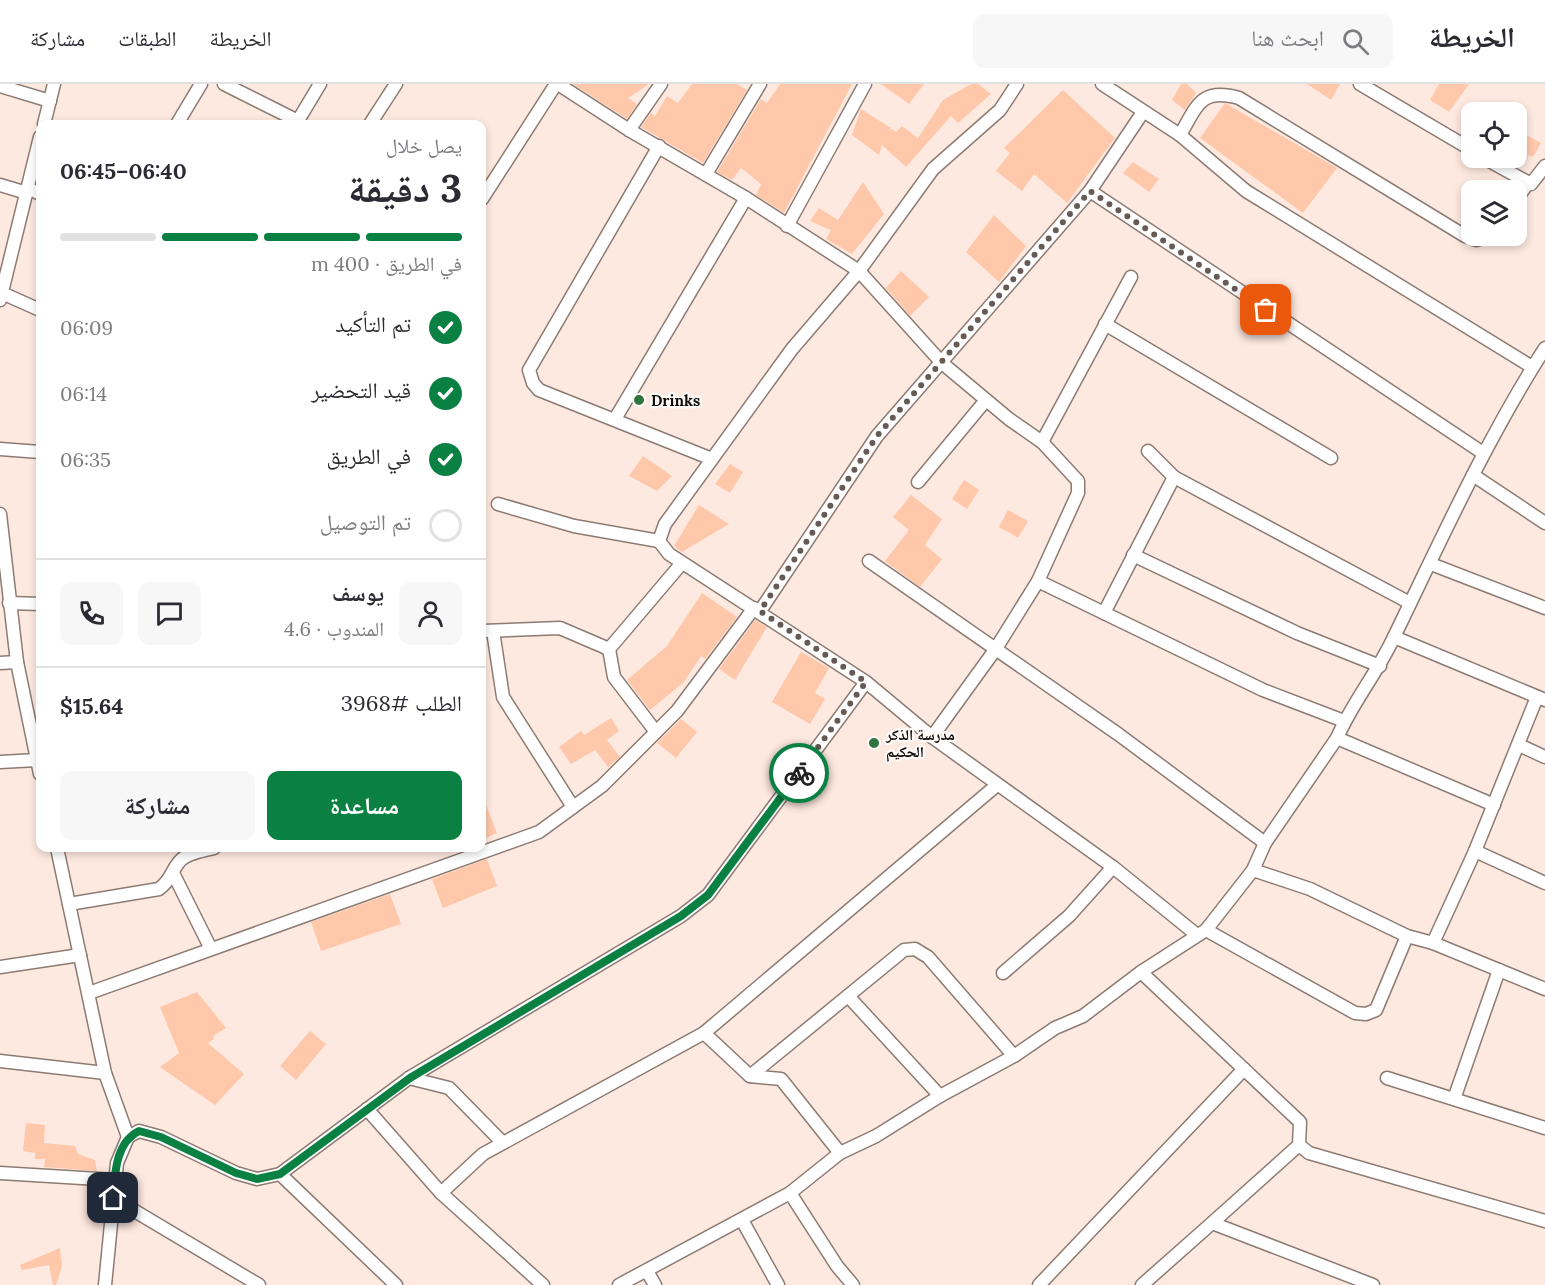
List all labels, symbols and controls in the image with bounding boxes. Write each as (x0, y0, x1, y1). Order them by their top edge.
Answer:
search box (973, 14, 1393, 68)
text: الخريطة (1429, 19, 1515, 55)
text: ابحث هنا (1251, 24, 1324, 52)
text: مشاركة (30, 25, 85, 52)
text: الطبقات (118, 25, 177, 52)
text: الخريطة (210, 25, 271, 52)
icon: search (1339, 25, 1372, 58)
map controls (1461, 102, 1527, 246)
button: locate (1461, 102, 1527, 168)
text: يصل خلال (386, 133, 462, 158)
text: 06:40–06:45 (60, 157, 187, 185)
text: 3 دقيقة (348, 163, 462, 213)
button: layers (1461, 180, 1527, 246)
text: في الطريق · 400 m (311, 251, 462, 276)
pin (1240, 284, 1291, 335)
icon: bag (1249, 293, 1282, 326)
text: تم التأكيد (335, 310, 411, 338)
icon: check (429, 311, 462, 344)
text: 06:09 (60, 315, 113, 340)
text: قيد التحضير (311, 376, 411, 404)
icon: check (429, 377, 462, 410)
text: 06:14 (60, 381, 107, 406)
place label: Drinks (651, 391, 700, 410)
marker: Drinks (632, 393, 646, 407)
text: في الطريق (327, 442, 411, 470)
icon: check (429, 443, 462, 476)
text: 06:35 (60, 447, 111, 472)
text: تم التوصيل (320, 508, 411, 536)
text: يوسف (332, 579, 384, 607)
button: phone (60, 582, 123, 645)
button: chat (138, 582, 201, 645)
button: person (399, 582, 462, 645)
text: المندوب · 4.6 (284, 616, 384, 641)
text: الطلب #3968 (341, 689, 462, 717)
text: $15.64 (60, 692, 124, 720)
place label: مدرسة الذكر الحكيم (885, 725, 955, 762)
marker: مدرسة الذكر الحكيم (867, 736, 881, 750)
courier (769, 743, 829, 803)
icon: bike (783, 757, 816, 790)
button: مشاركة (60, 771, 255, 840)
button: مساعدة (267, 771, 462, 840)
pin (87, 1172, 138, 1223)
icon: home (96, 1181, 129, 1214)

